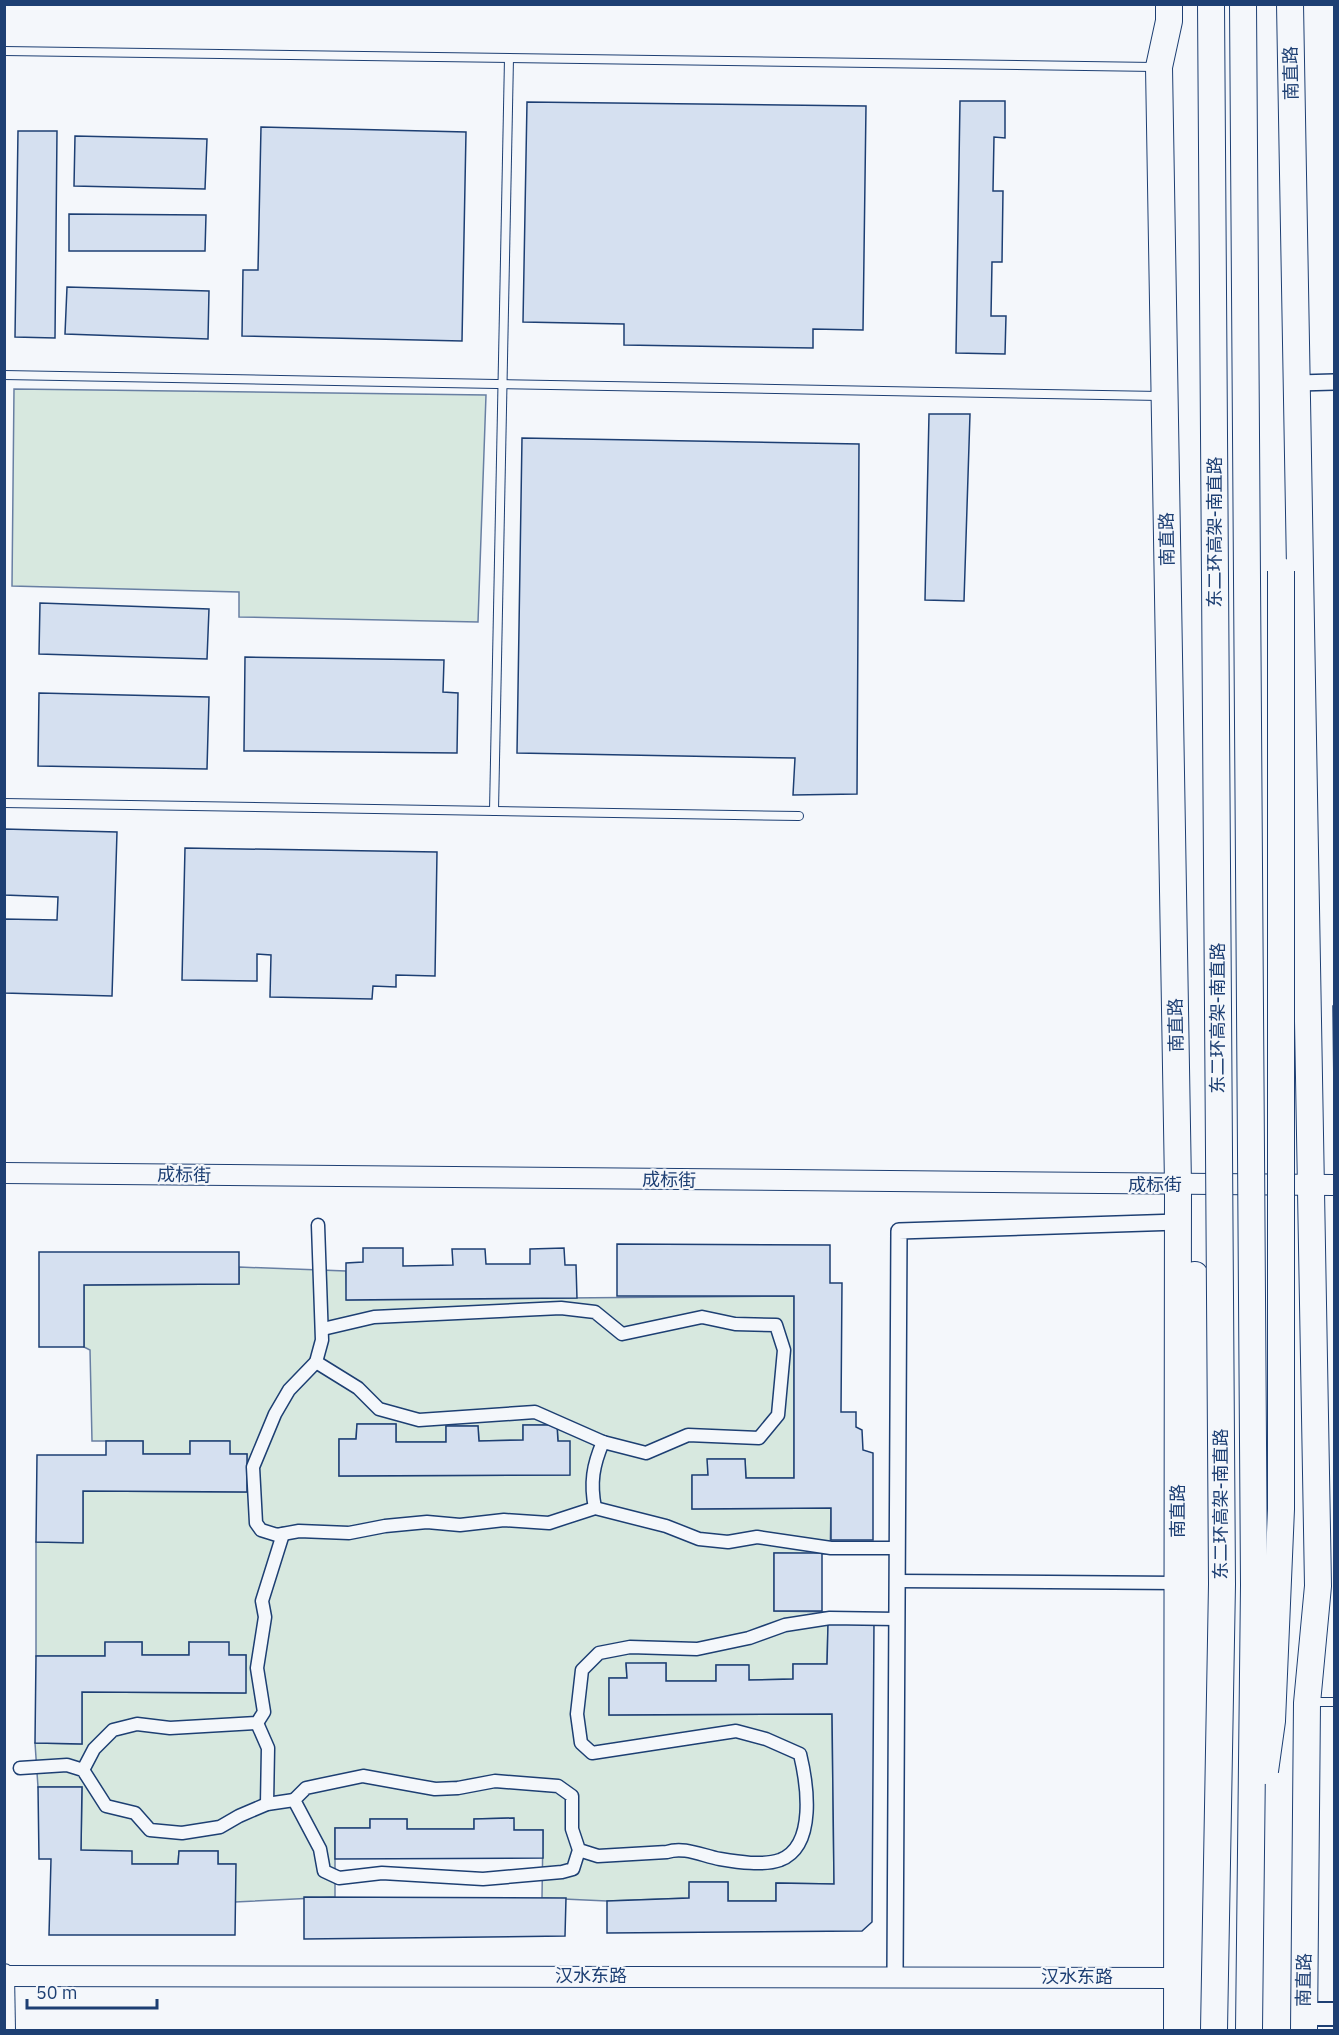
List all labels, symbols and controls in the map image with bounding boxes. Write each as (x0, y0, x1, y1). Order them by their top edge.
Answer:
street label: 南直路 (1279, 46, 1302, 100)
street label: 东二环高架-南直路 (1203, 456, 1226, 608)
street label: 南直路 (1155, 512, 1178, 566)
street label: 东二环高架-南直路 (1206, 942, 1229, 1094)
street label: 南直路 (1164, 998, 1187, 1052)
street label: 成标街 (157, 1163, 211, 1186)
street label: 成标街 (642, 1168, 696, 1191)
street label: 成标街 (1128, 1173, 1182, 1196)
street label: 东二环高架-南直路 (1209, 1428, 1232, 1580)
street label: 南直路 (1166, 1484, 1189, 1538)
street label: 南直路 (1292, 1953, 1315, 2007)
street label: 汉水东路 (555, 1964, 627, 1987)
street label: 汉水东路 (1041, 1965, 1113, 1988)
scale bar (27, 1972, 158, 2010)
text: 50 m (36, 1981, 78, 2004)

